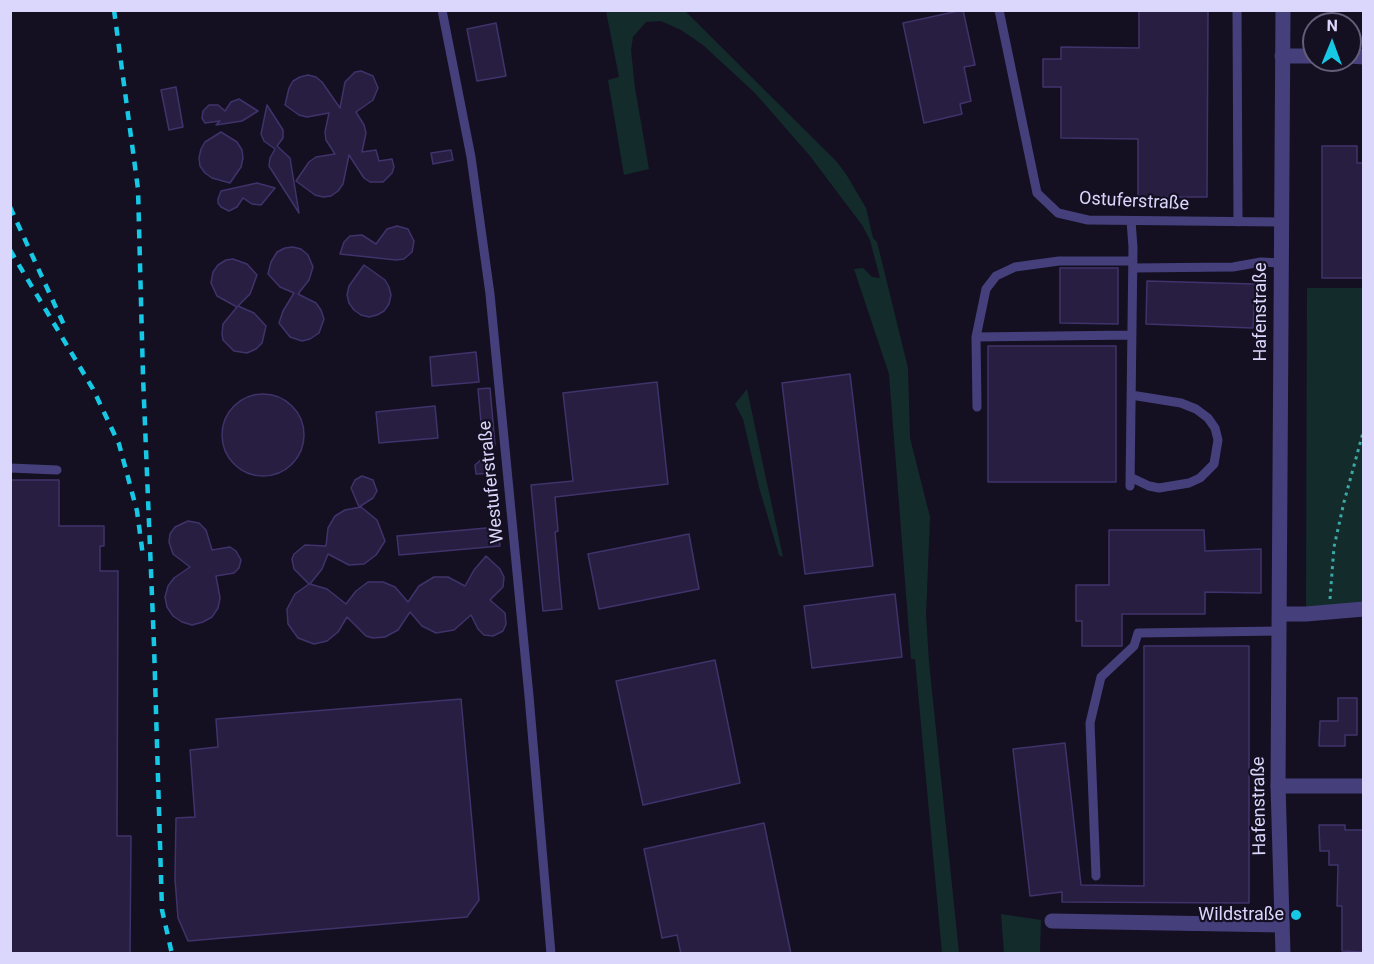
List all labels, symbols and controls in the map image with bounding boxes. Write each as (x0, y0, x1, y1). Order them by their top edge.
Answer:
north arrow (1302, 12, 1362, 72)
text: N (1326, 16, 1338, 35)
street label: Ostuferstraße (1078, 188, 1190, 216)
street label: Hafenstraße (1250, 262, 1272, 362)
street label: Westuferstraße (475, 420, 509, 544)
street label: Hafenstraße (1248, 756, 1272, 856)
place label: Wildstraße (1198, 904, 1284, 926)
marker: Wildstraße (1289, 908, 1303, 922)

